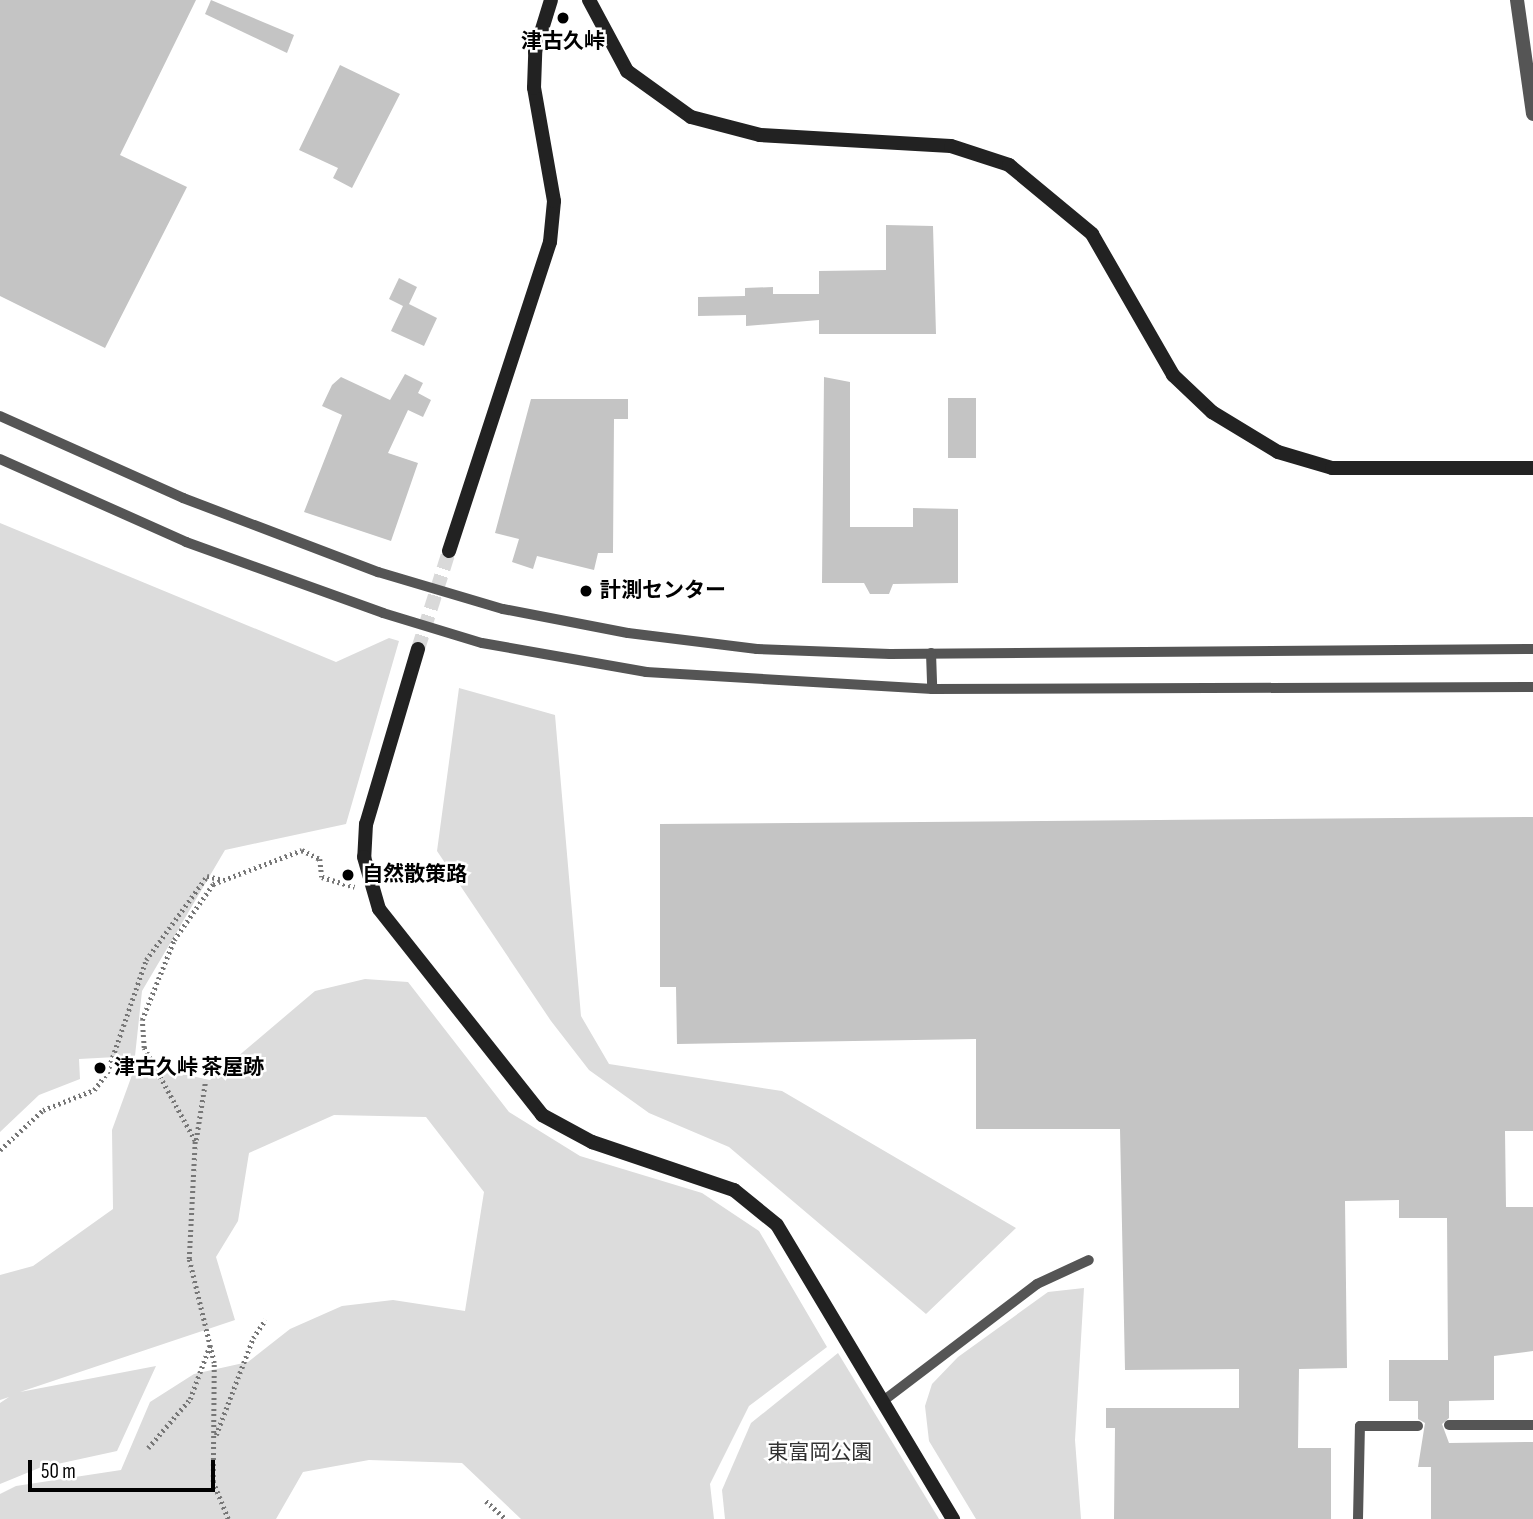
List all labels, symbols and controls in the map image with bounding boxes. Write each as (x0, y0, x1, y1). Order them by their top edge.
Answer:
marker: 津古久峠 (555, 10, 571, 26)
place label: 津古久峠 (521, 29, 605, 55)
place label: 計測センター (600, 578, 726, 604)
marker: 計測センター (578, 583, 594, 599)
place label: 自然散策路 (362, 862, 467, 888)
marker: 自然散策路 (340, 867, 356, 883)
place label: 津古久峠 茶屋跡 (114, 1055, 264, 1081)
marker: 津古久峠 茶屋跡 (92, 1060, 108, 1076)
park label: 東富岡公園 (768, 1440, 872, 1466)
scale bar (32, 1446, 219, 1490)
text: 50 m (41, 1459, 76, 1484)

